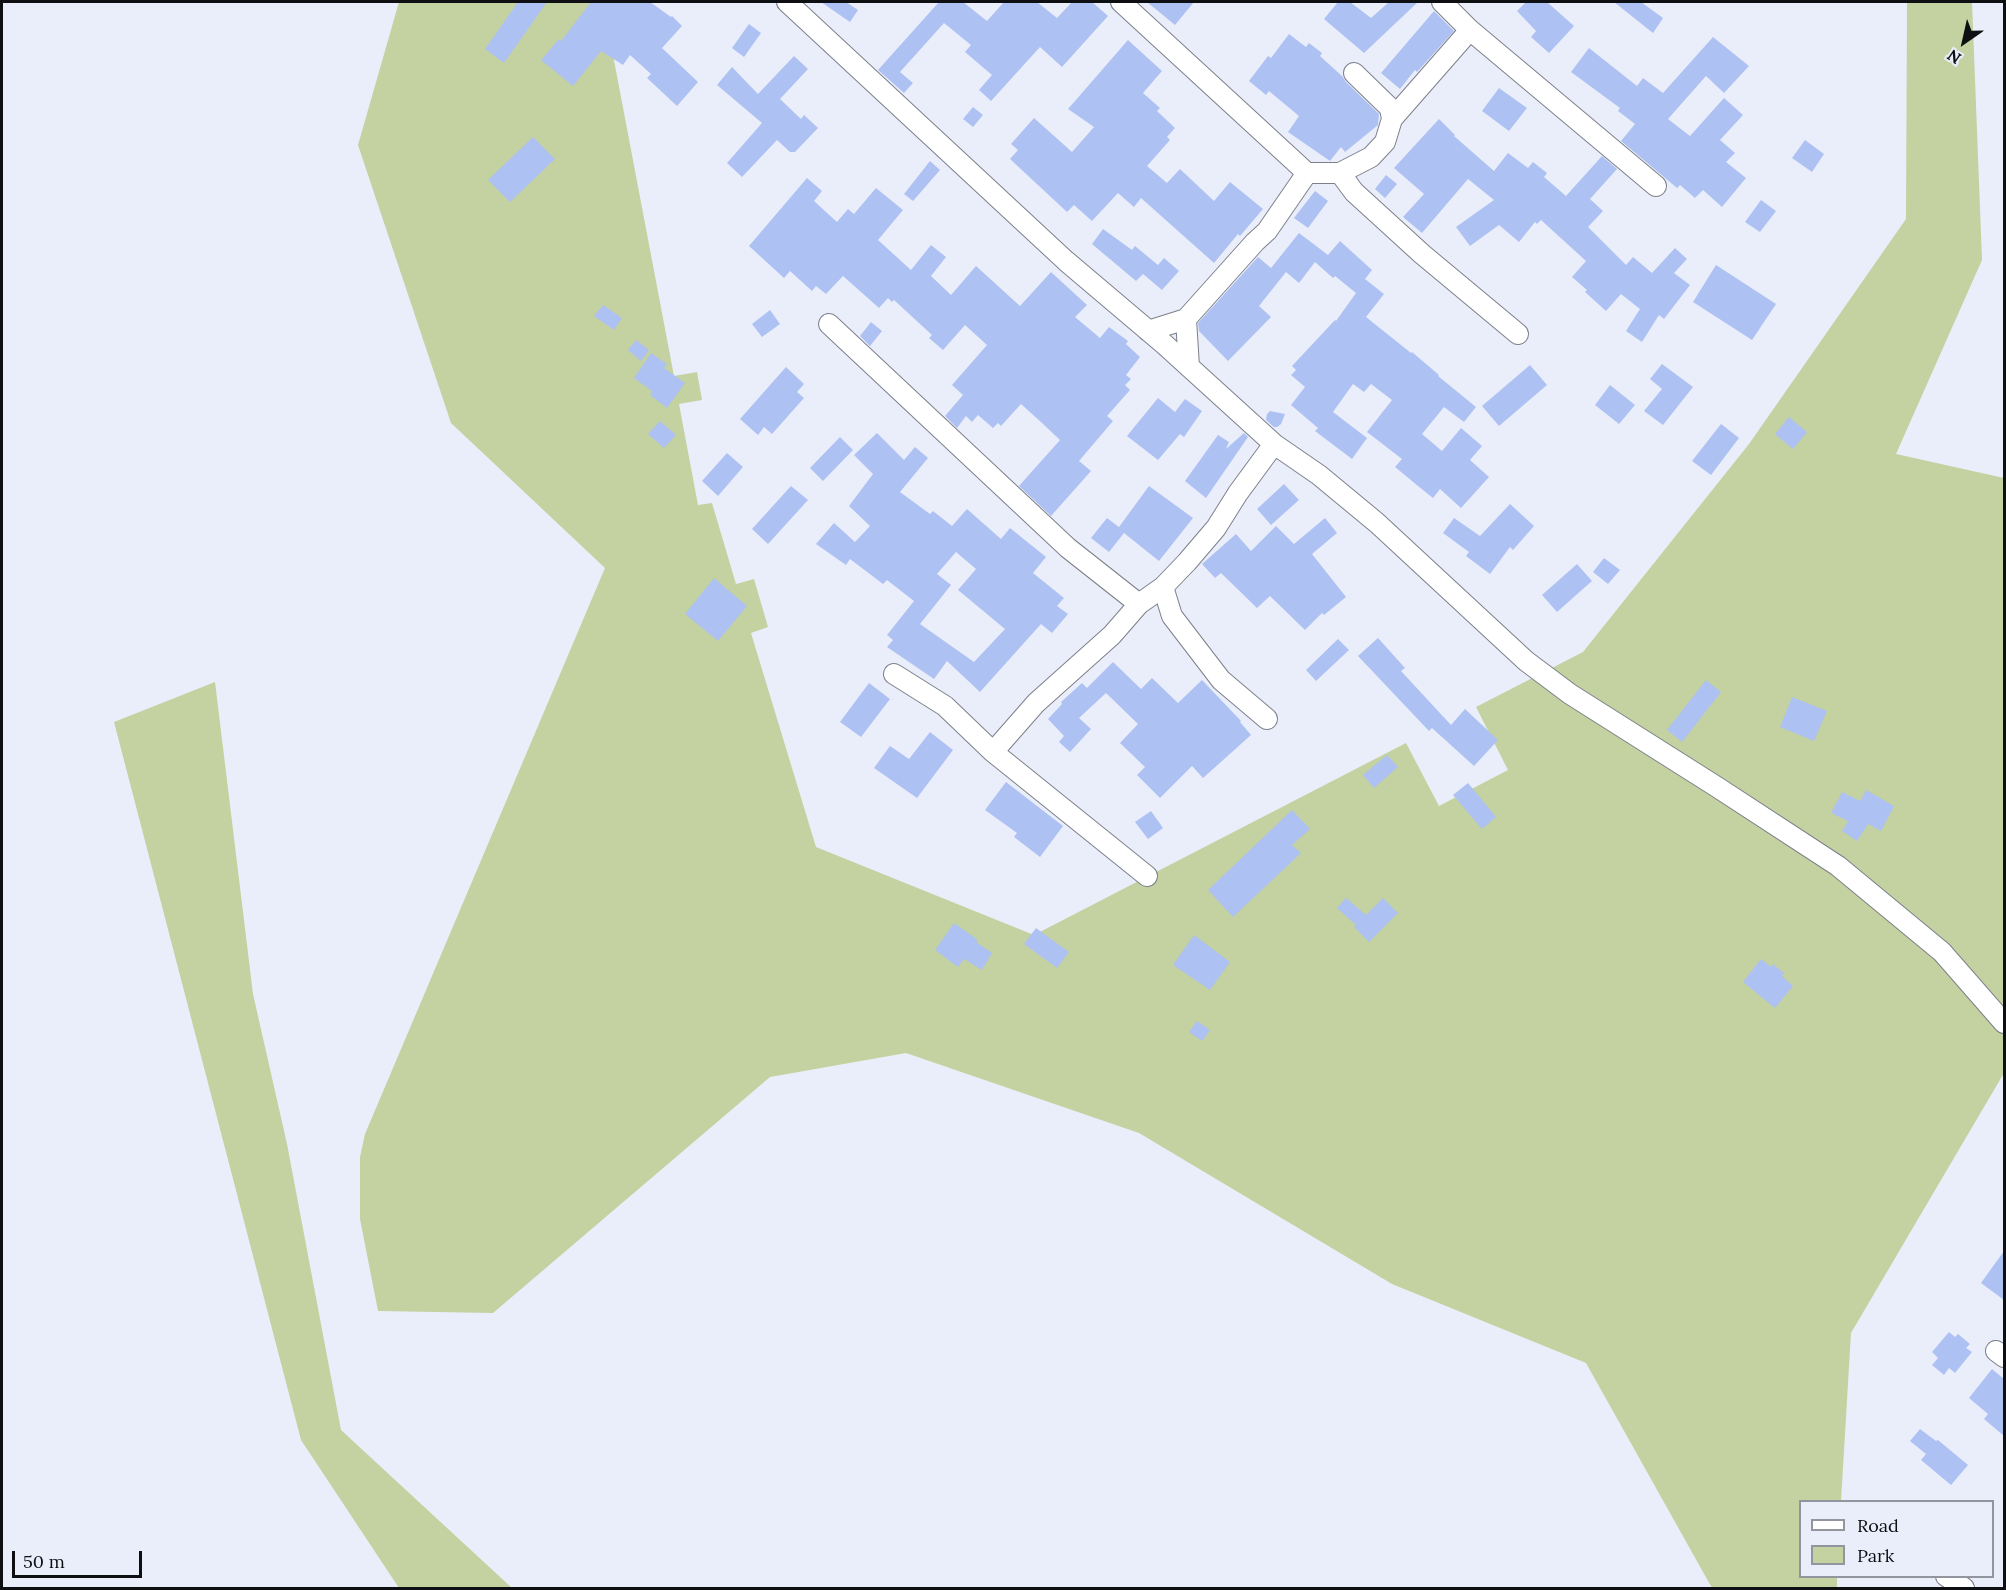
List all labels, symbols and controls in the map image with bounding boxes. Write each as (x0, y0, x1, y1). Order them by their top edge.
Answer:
north arrow (1934, 12, 1994, 72)
text: N (1943, 45, 1965, 69)
legend (1799, 1500, 1994, 1578)
text: Road (1857, 1514, 1899, 1537)
scale bar (15, 1539, 146, 1577)
text: Park (1857, 1544, 1894, 1567)
text: 50 m (23, 1550, 65, 1573)

